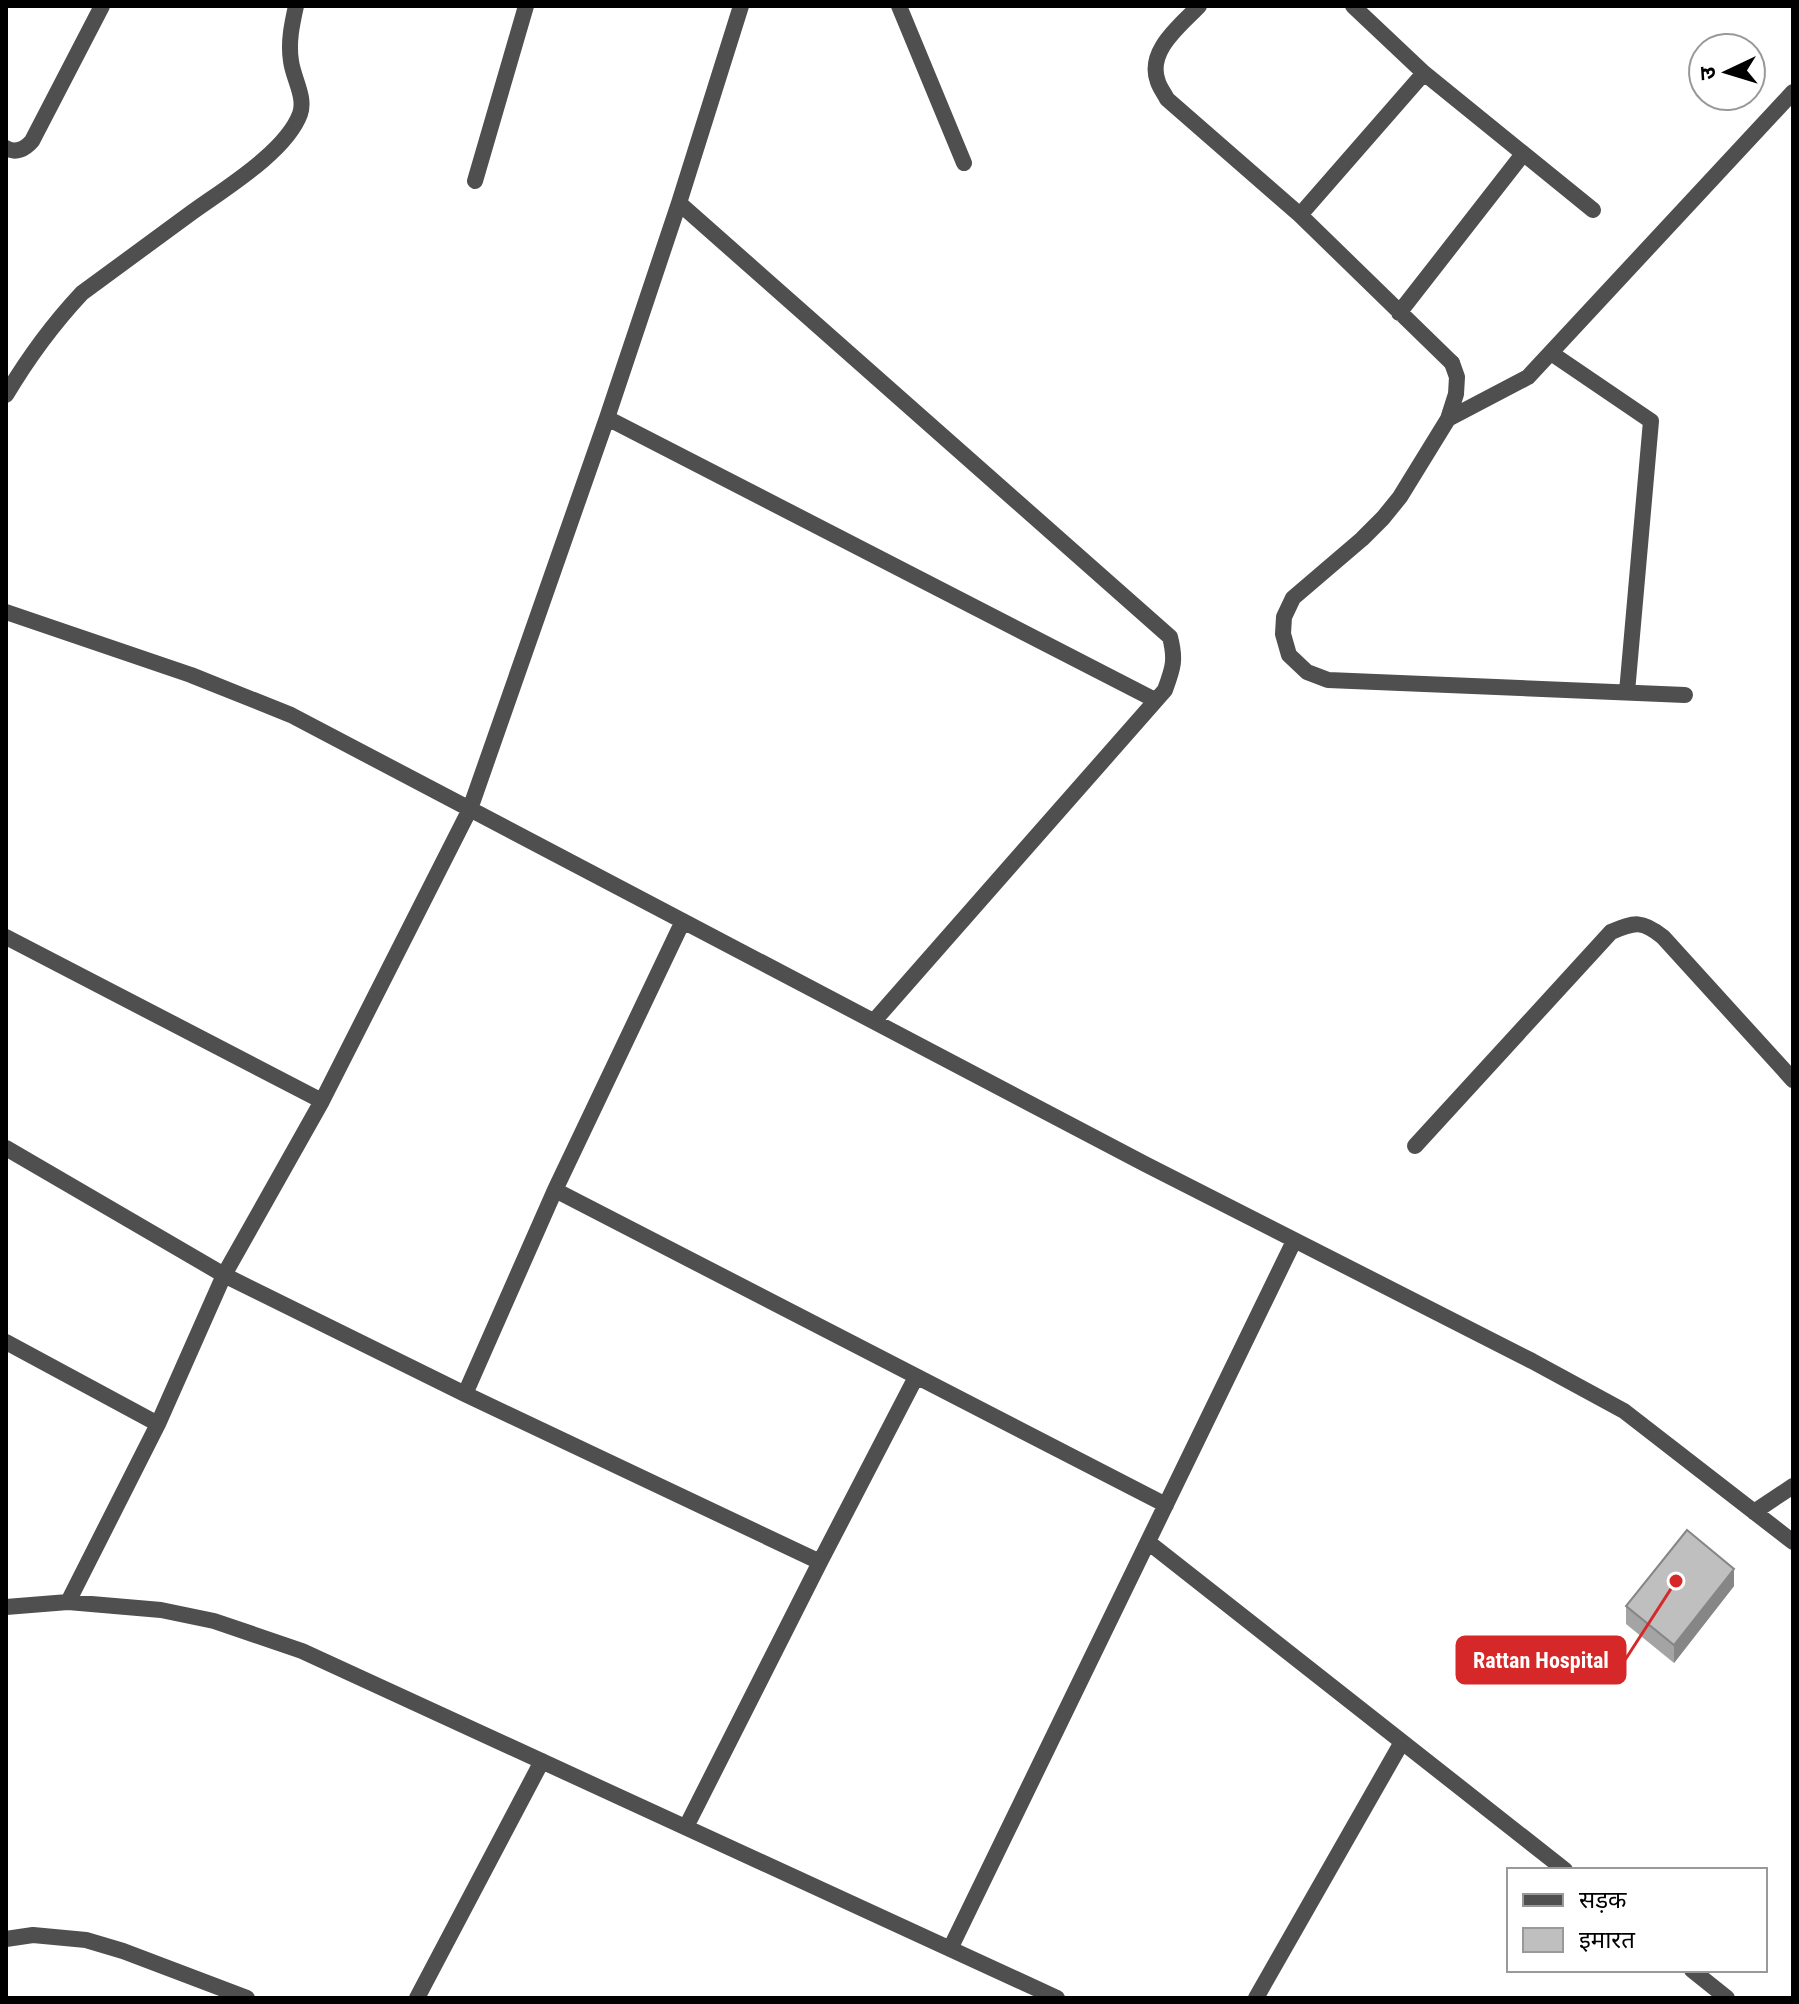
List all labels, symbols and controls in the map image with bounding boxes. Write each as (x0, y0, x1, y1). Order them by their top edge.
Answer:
north arrow (1687, 32, 1767, 112)
text: उ (1695, 65, 1720, 81)
callout: Rattan Hospital (1457, 1637, 1625, 1683)
text: Rattan Hospital (1473, 1648, 1609, 1673)
legend (1507, 1868, 1767, 1972)
text: सड़क (1579, 1886, 1627, 1914)
text: इमारत (1579, 1926, 1636, 1954)

